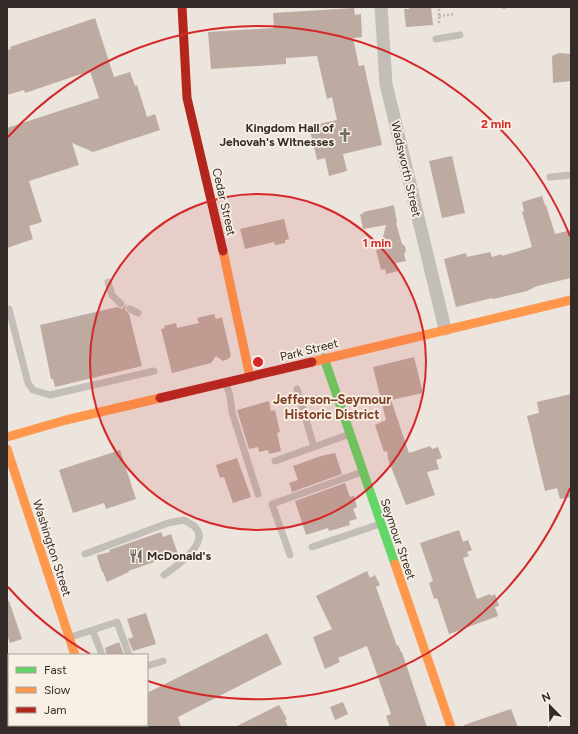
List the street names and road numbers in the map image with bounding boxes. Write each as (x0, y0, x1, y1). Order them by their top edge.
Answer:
street label: Wadsworth Street (388, 120, 424, 219)
street label: Cedar Street (209, 167, 239, 238)
street label: Park Street (278, 336, 340, 364)
street label: Seymour Street (378, 497, 419, 582)
street label: Washington Street (30, 498, 74, 598)

